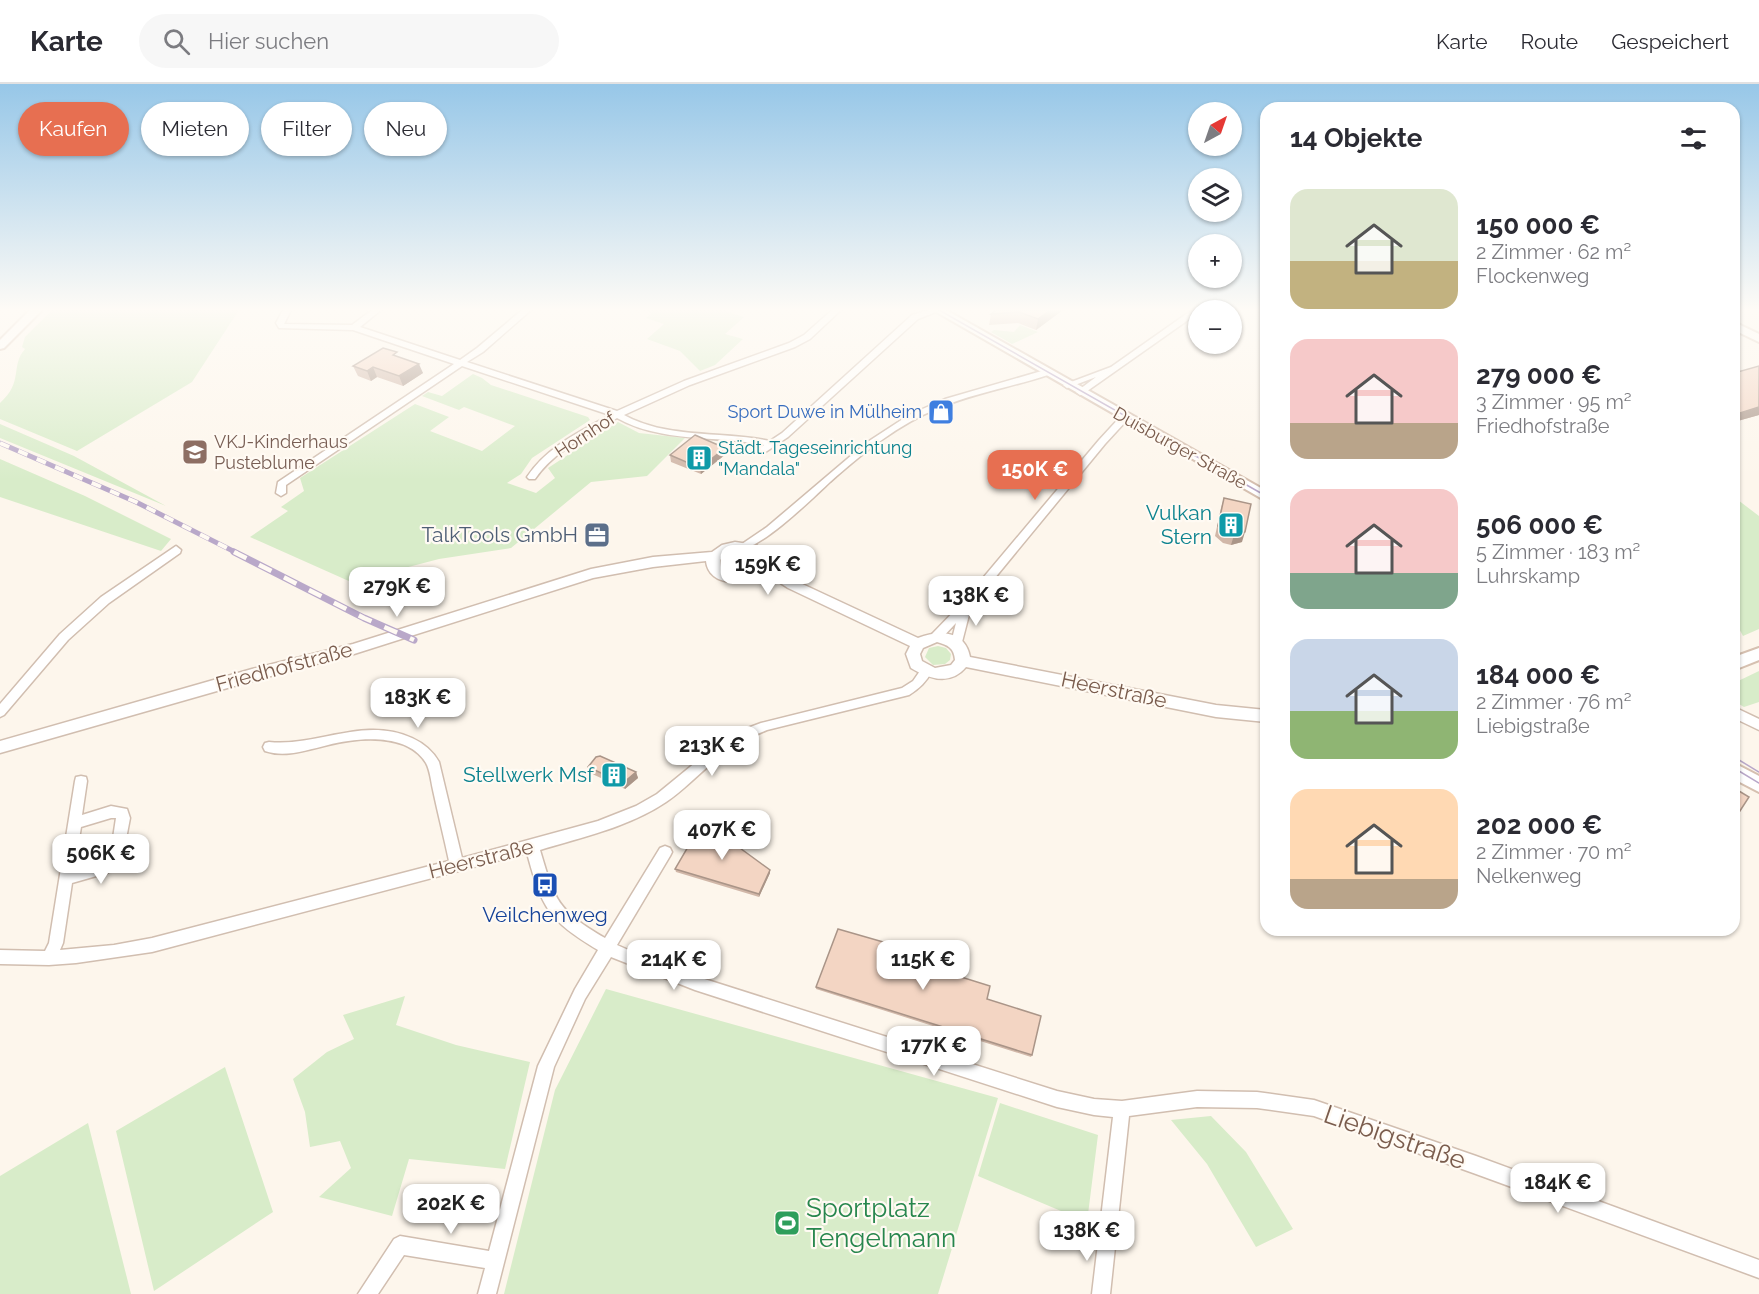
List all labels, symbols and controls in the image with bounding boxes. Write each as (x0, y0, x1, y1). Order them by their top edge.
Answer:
search box (139, 14, 559, 68)
text: Karte (30, 25, 103, 58)
icon: search (160, 25, 193, 58)
text: Hier suchen (208, 28, 329, 54)
text: Karte (1436, 29, 1488, 54)
text: Route (1521, 29, 1578, 54)
text: Gespeichert (1611, 29, 1729, 54)
chip: Kaufen (18, 102, 129, 156)
chip: Mieten (141, 102, 249, 156)
chip: Filter (261, 102, 352, 156)
chip: Neu (364, 102, 447, 156)
north arrow (1188, 102, 1242, 156)
map controls (1188, 102, 1242, 354)
icon: filters (1677, 122, 1710, 155)
text: 14 Objekte (1290, 123, 1422, 153)
button: layers (1188, 168, 1242, 222)
text: 150 000 € (1476, 210, 1600, 240)
icon: home (1338, 213, 1410, 285)
button: + (1188, 234, 1242, 288)
text: 2 Zimmer · 62 m² (1476, 240, 1631, 264)
text: Flockenweg (1476, 264, 1589, 288)
button: − (1188, 300, 1242, 354)
text: 279 000 € (1476, 360, 1602, 390)
icon: home (1338, 363, 1410, 435)
text: 3 Zimmer · 95 m² (1476, 390, 1632, 414)
shop icon: Sport Duwe in Mülheim (926, 397, 956, 427)
place label: Sport Duwe in Mülheim (727, 401, 922, 422)
street label: Duisburger Straße (1110, 402, 1251, 493)
street label: Hornhof (551, 407, 620, 462)
text: Friedhofstraße (1476, 414, 1610, 438)
place label: VKJ-Kinderhaus Pusteblume (214, 431, 348, 473)
school or university icon: VKJ-Kinderhaus Pusteblume (180, 437, 210, 467)
place label: Städt. Tageseinrichtung "Mandala" (718, 437, 912, 479)
building icon: Städt. Tageseinrichtung "Mandala" (684, 443, 714, 473)
pin: 150K € (986, 450, 1084, 501)
text: 150K € (1001, 457, 1069, 481)
place label: Vulkan Stern (1146, 500, 1212, 549)
building icon: Vulkan Stern (1216, 510, 1246, 540)
text: 506 000 € (1476, 510, 1603, 540)
icon: home (1338, 513, 1410, 585)
office icon: TalkTools GmbH (582, 520, 612, 550)
place label: TalkTools GmbH (421, 522, 578, 547)
text: 5 Zimmer · 183 m² (1476, 540, 1640, 564)
pin: 159K € (719, 545, 817, 596)
text: 159K € (735, 552, 801, 576)
text: Luhrskamp (1476, 564, 1580, 588)
pin: 279K € (348, 567, 446, 618)
text: 279K € (363, 574, 431, 598)
pin: 138K € (927, 576, 1025, 627)
text: 138K € (942, 583, 1010, 607)
street label: Friedhofstraße (213, 636, 355, 697)
text: 184 000 € (1476, 660, 1601, 690)
icon: home (1338, 663, 1410, 735)
street label: Heerstraße (1059, 666, 1169, 713)
pin: 183K € (369, 678, 467, 729)
text: 183K € (384, 685, 452, 709)
text: 2 Zimmer · 76 m² (1476, 690, 1632, 714)
text: Liebigstraße (1476, 714, 1590, 738)
pin: 213K € (663, 726, 761, 777)
text: 213K € (679, 733, 745, 757)
building icon: Stellwerk Msf (599, 760, 629, 790)
place label: Stellwerk Msf (463, 762, 595, 787)
pin: 407K € (673, 810, 771, 861)
text: 202 000 € (1476, 810, 1602, 840)
icon: home (1338, 813, 1410, 885)
text: 407K € (688, 817, 756, 841)
street label: Heerstraße (426, 833, 536, 884)
pin: 506K € (52, 834, 150, 885)
text: 2 Zimmer · 70 m² (1476, 840, 1632, 864)
text: 506K € (66, 841, 136, 865)
text: Nelkenweg (1476, 864, 1582, 888)
bus stop icon: Veilchenweg (530, 870, 560, 900)
place label: Veilchenweg (482, 902, 608, 927)
pin: 214K € (625, 940, 723, 991)
pin: 115K € (874, 940, 972, 991)
text: 214K € (641, 947, 707, 971)
text: 115K € (891, 947, 955, 971)
pin: 177K € (885, 1026, 983, 1077)
text: 177K € (901, 1033, 967, 1057)
street label: Liebigstraße (1320, 1099, 1470, 1175)
pin: 184K € (1509, 1163, 1607, 1214)
text: 184K € (1524, 1170, 1592, 1194)
pin: 202K € (402, 1184, 500, 1235)
text: 202K € (417, 1191, 485, 1215)
place label: Sportplatz Tengelmann (806, 1193, 956, 1253)
sports icon: Sportplatz Tengelmann (772, 1208, 802, 1238)
pin: 138K € (1038, 1211, 1136, 1262)
text: 138K € (1053, 1218, 1121, 1242)

